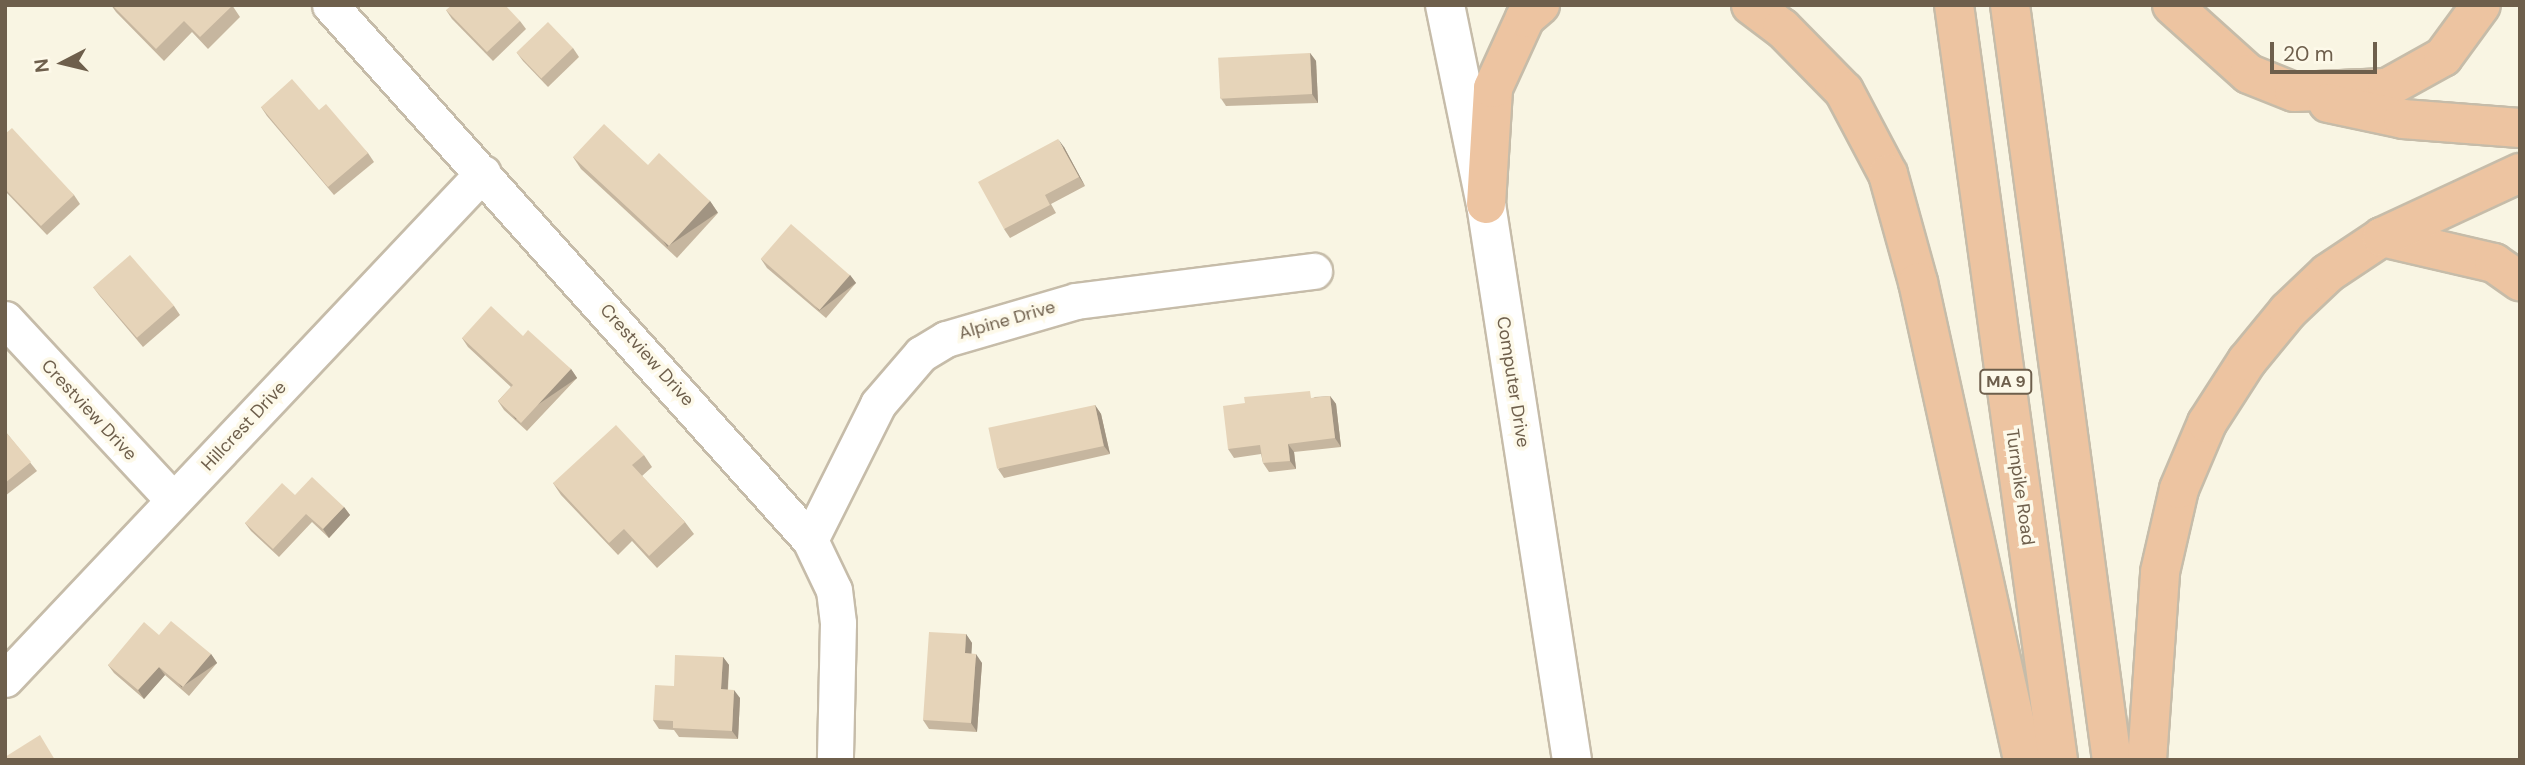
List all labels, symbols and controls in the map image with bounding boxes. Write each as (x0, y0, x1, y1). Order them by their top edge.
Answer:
north arrow (28, 28, 98, 98)
scale bar (2273, 28, 2380, 72)
text: 20 m (2283, 40, 2334, 68)
text: N (28, 57, 55, 74)
street label: Alpine Drive (956, 296, 1058, 344)
street label: Crestview Drive (595, 299, 699, 411)
street label: Computer Drive (1492, 315, 1534, 449)
street label: Crestview Drive (37, 355, 141, 465)
road number: MA 9 (1978, 370, 2034, 394)
street label: Hillcrest Drive (197, 377, 291, 475)
street label: Turnpike Road (2001, 427, 2039, 547)

